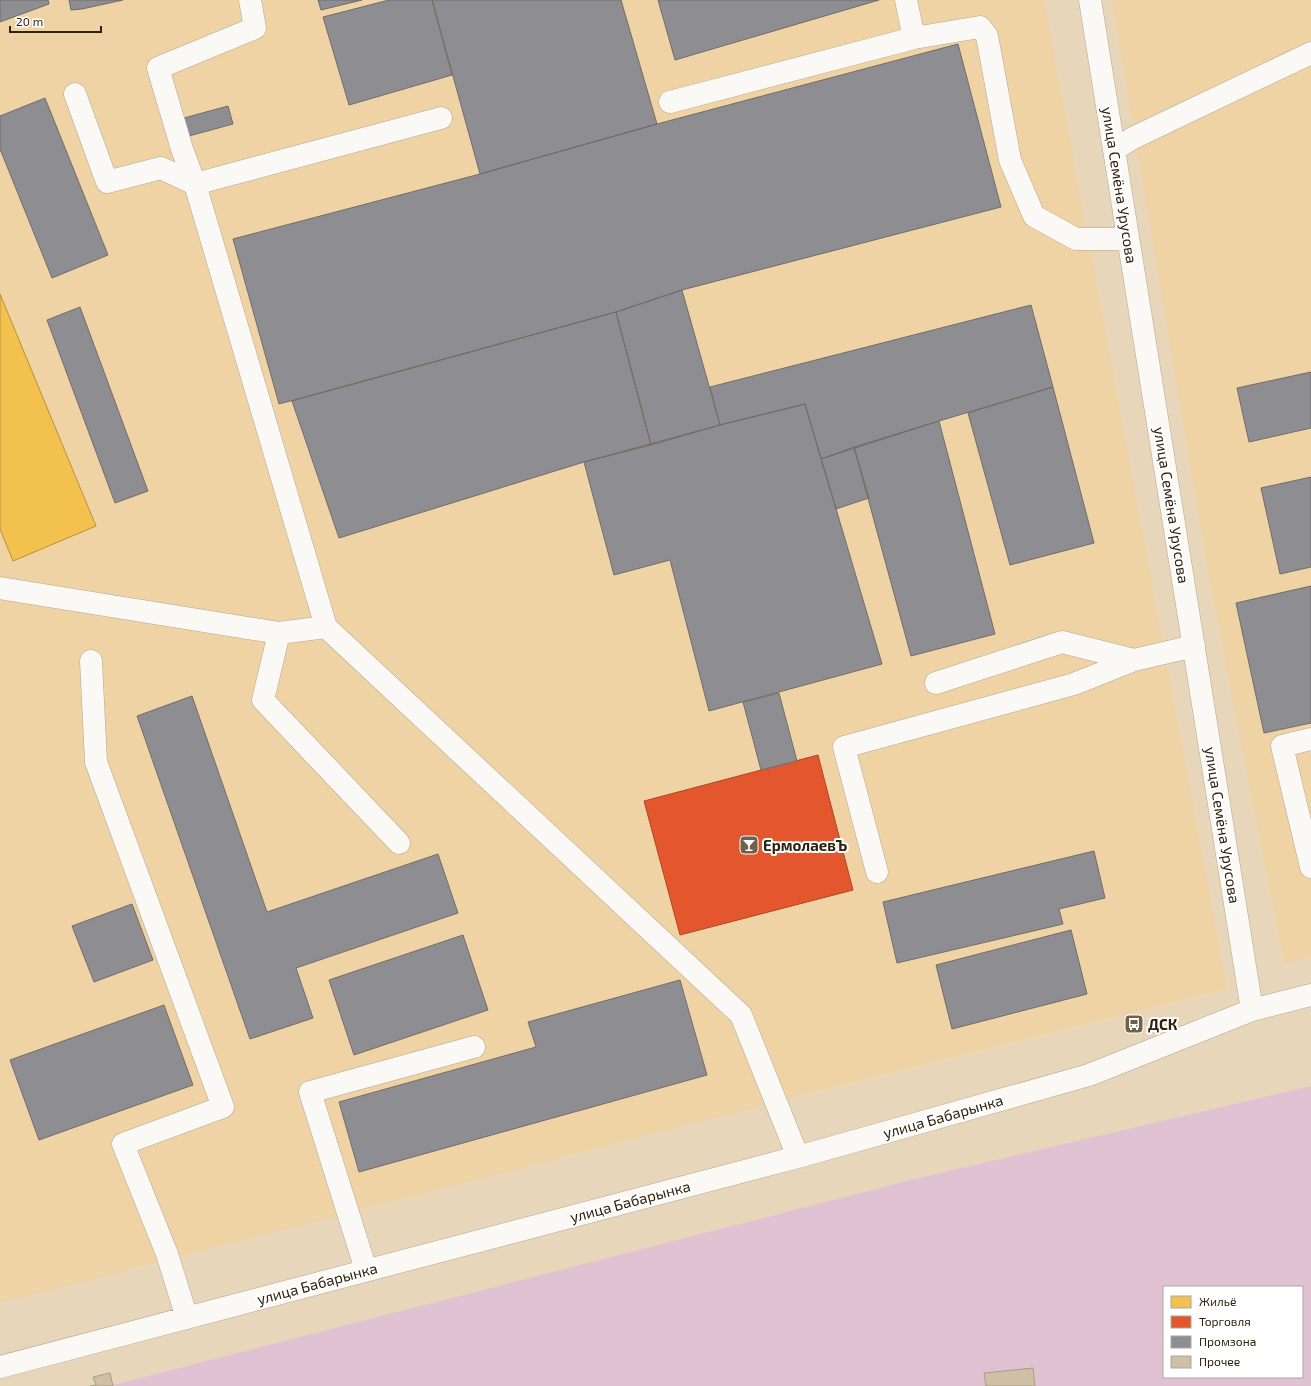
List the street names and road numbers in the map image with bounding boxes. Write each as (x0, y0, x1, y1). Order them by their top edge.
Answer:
street label: улица Семёна Урусова (1098, 105, 1141, 265)
street label: улица Семёна Урусова (1150, 425, 1193, 585)
street label: улица Семёна Урусова (1201, 745, 1244, 905)
street label: улица Бабарынка (881, 1090, 1005, 1143)
street label: улица Бабарынка (568, 1176, 692, 1227)
street label: улица Бабарынка (255, 1258, 379, 1309)

